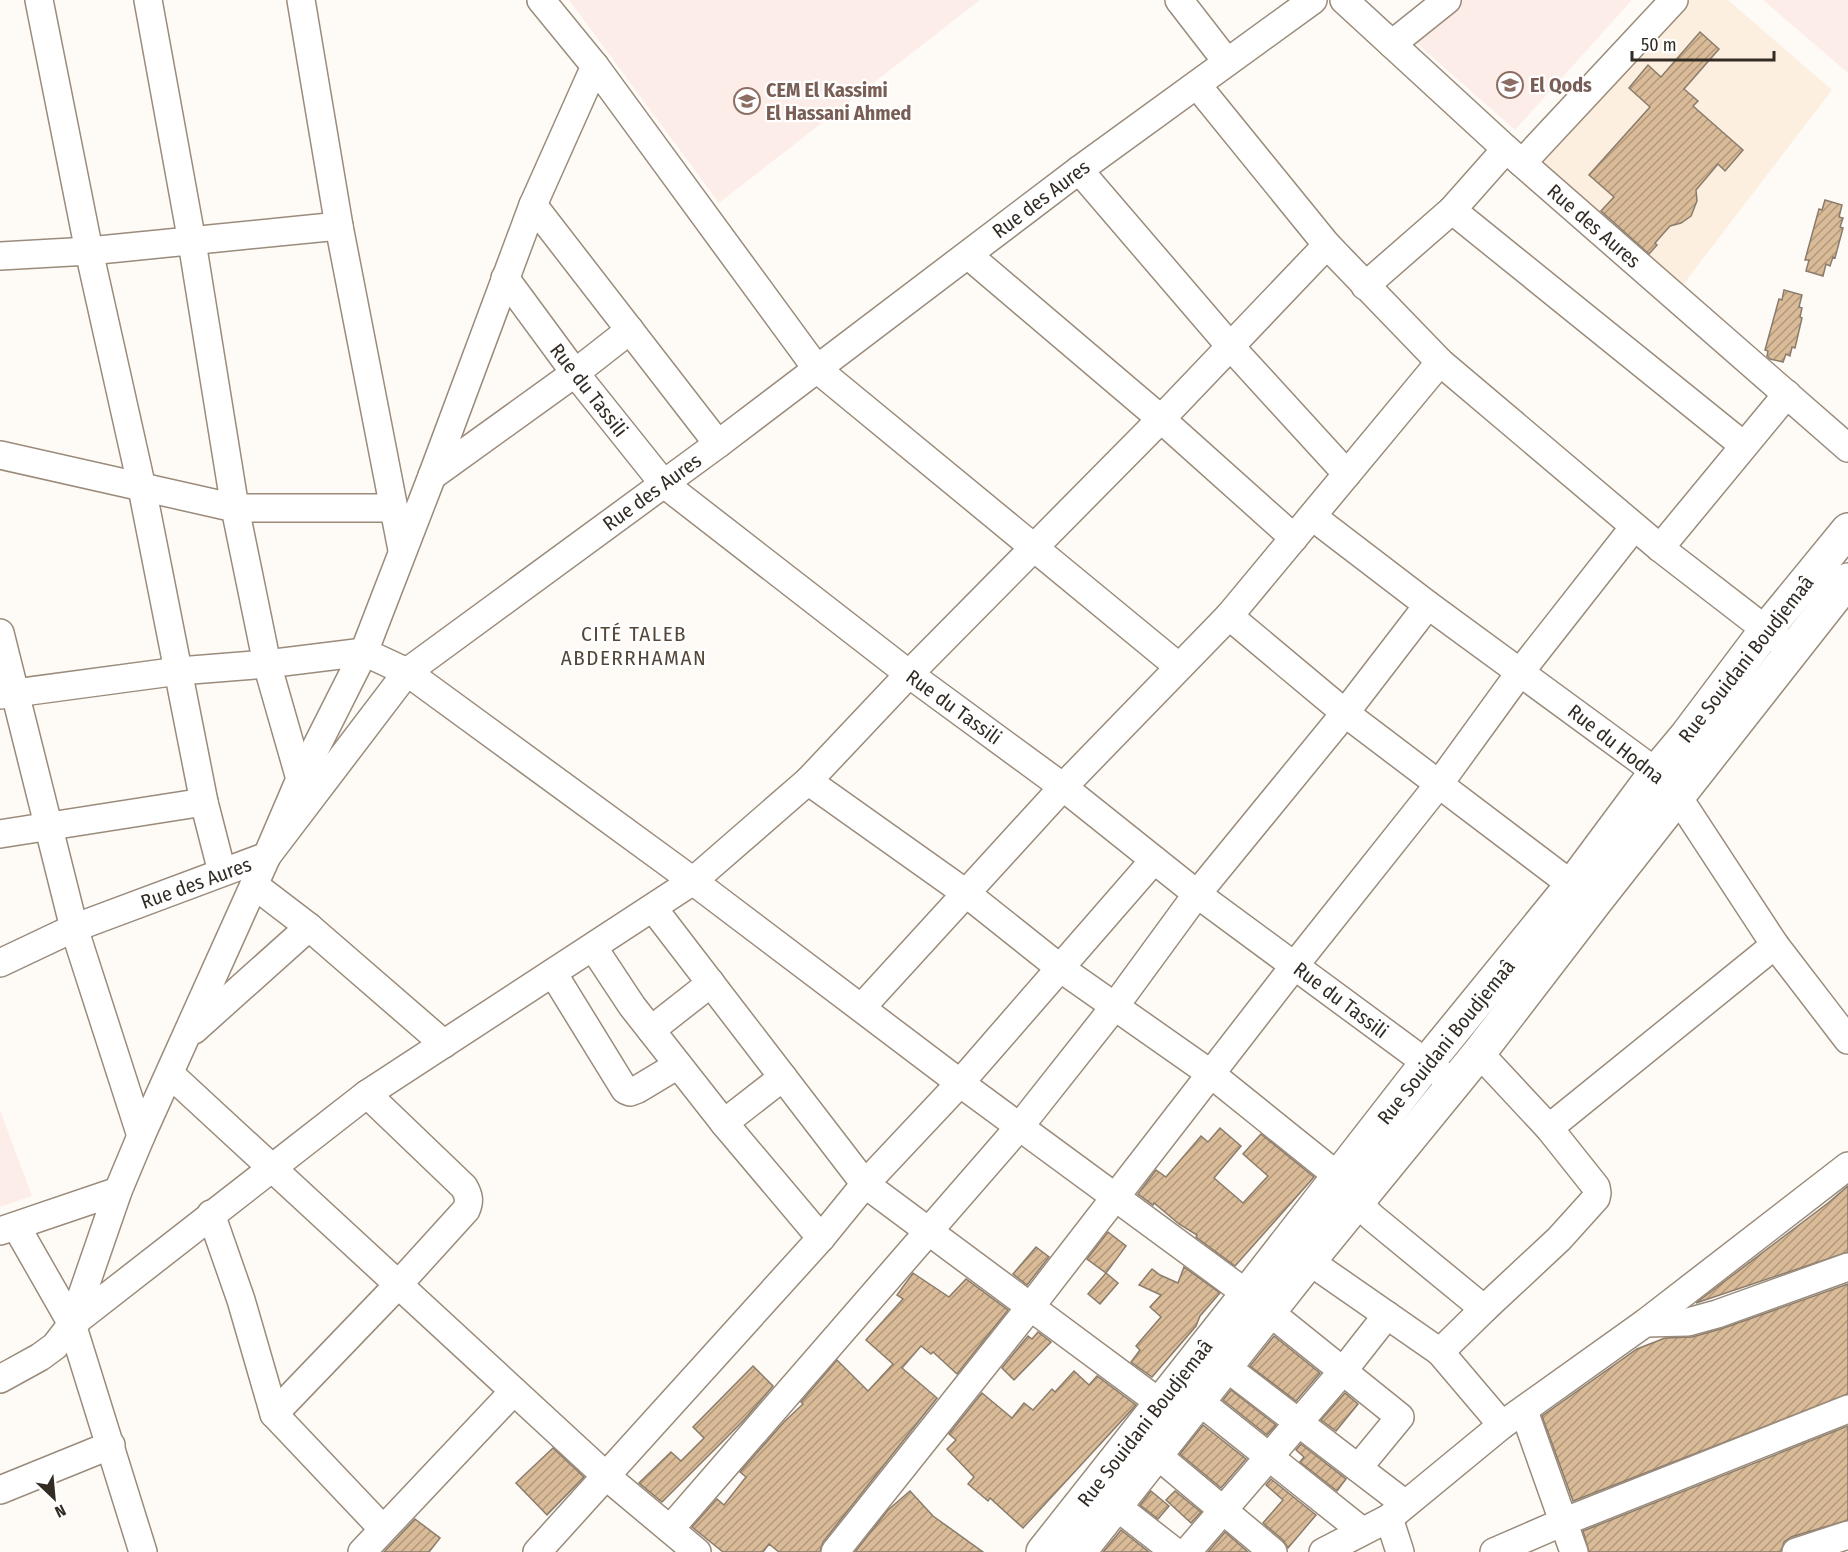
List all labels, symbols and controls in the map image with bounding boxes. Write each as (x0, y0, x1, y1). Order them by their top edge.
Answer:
scale bar (1632, 24, 1774, 62)
text: 50 m (1641, 34, 1677, 56)
school or university icon: El Qods (1495, 70, 1525, 100)
place label: El Qods (1530, 73, 1592, 97)
place label: CEM El Kassimi El Hassani Ahmed (766, 78, 911, 125)
school or university icon: CEM El Kassimi El Hassani Ahmed (732, 86, 762, 116)
street label: Rue des Aures (988, 155, 1094, 243)
street label: Rue des Aures (1543, 179, 1645, 273)
street label: Rue du Tassili (545, 338, 633, 442)
street label: Rue des Aures (598, 448, 706, 536)
street label: Rue Souidani Boudjemaâ (1673, 571, 1819, 747)
district label: CITÉ TALEB ABDERRHAMAN (561, 621, 707, 671)
street label: Rue du Tassili (902, 664, 1006, 750)
street label: Rue du Hodna (1563, 699, 1669, 789)
street label: Rue des Aures (138, 852, 254, 914)
street label: Rue Souidani Boudjemaâ (1372, 955, 1520, 1129)
street label: Rue du Tassili (1289, 957, 1393, 1043)
street label: Rue Souidani Boudjemaâ (1072, 1335, 1218, 1511)
north arrow (24, 1468, 84, 1528)
text: N (52, 1500, 69, 1522)

